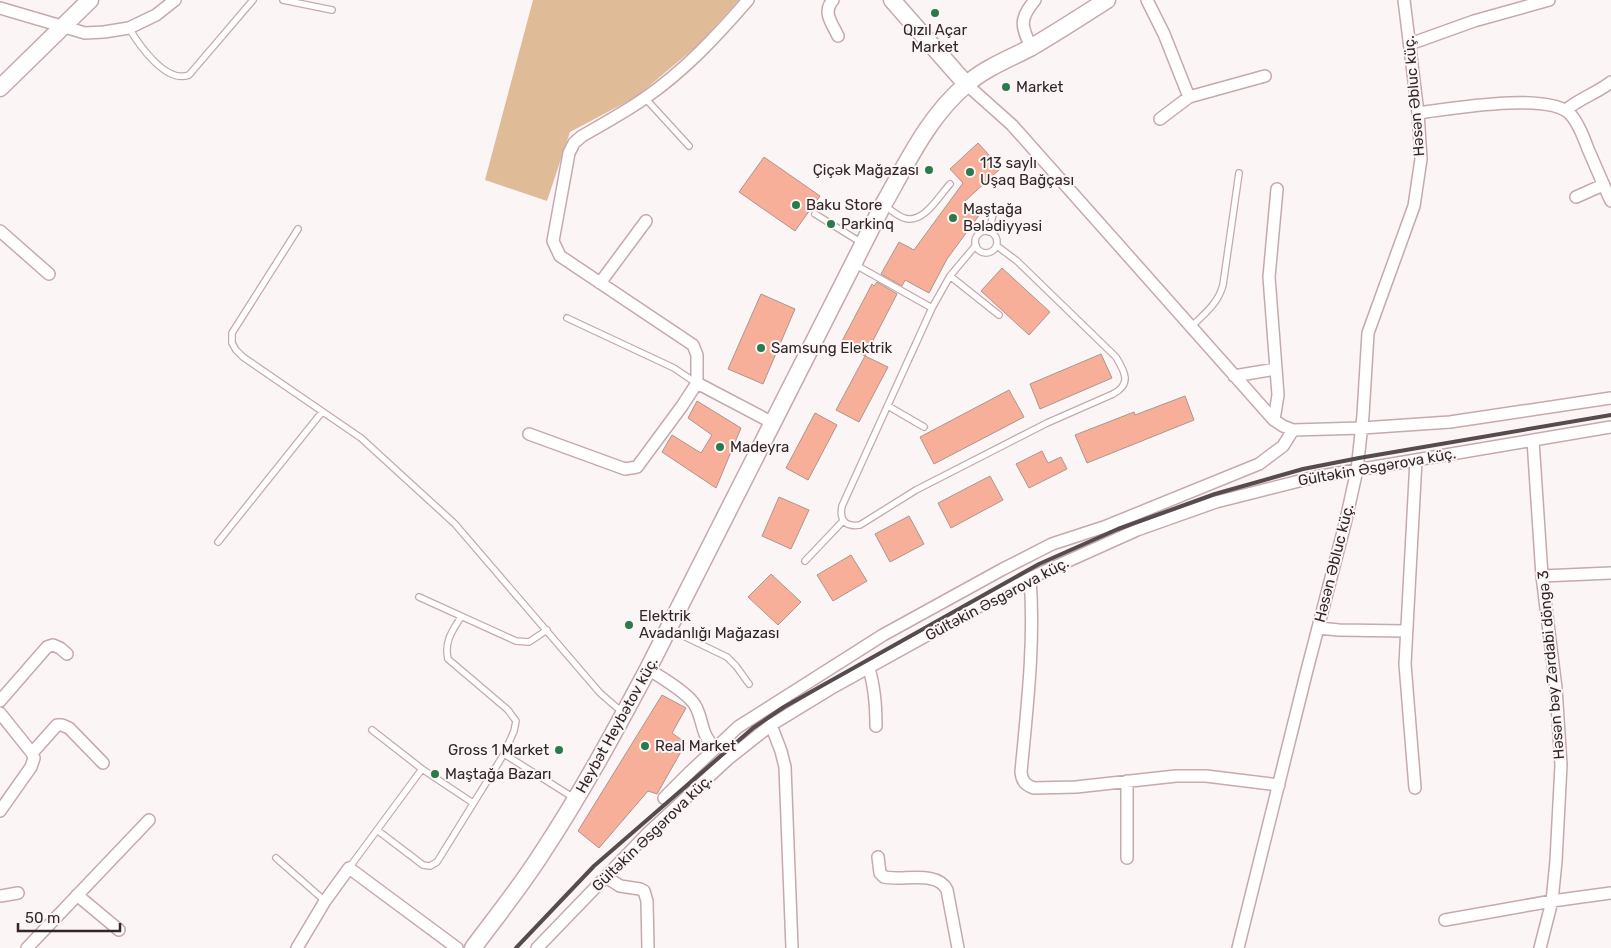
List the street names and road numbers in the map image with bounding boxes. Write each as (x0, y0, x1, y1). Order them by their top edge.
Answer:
street label: Həsən Əbluc küç. (1400, 35, 1428, 157)
street label: Gültəkin Əsgərova küç. (1297, 444, 1457, 490)
street label: Həsən Əbluc küç. (1311, 502, 1357, 624)
street label: Gültəkin Əsgərova küç. (922, 553, 1072, 645)
street label: Həsən bəy Zərdabi döngə 3 (1534, 570, 1568, 760)
street label: Heybət Heybətov küç. (572, 654, 662, 796)
street label: Gültəkin Əsgərova küç. (588, 771, 716, 895)

